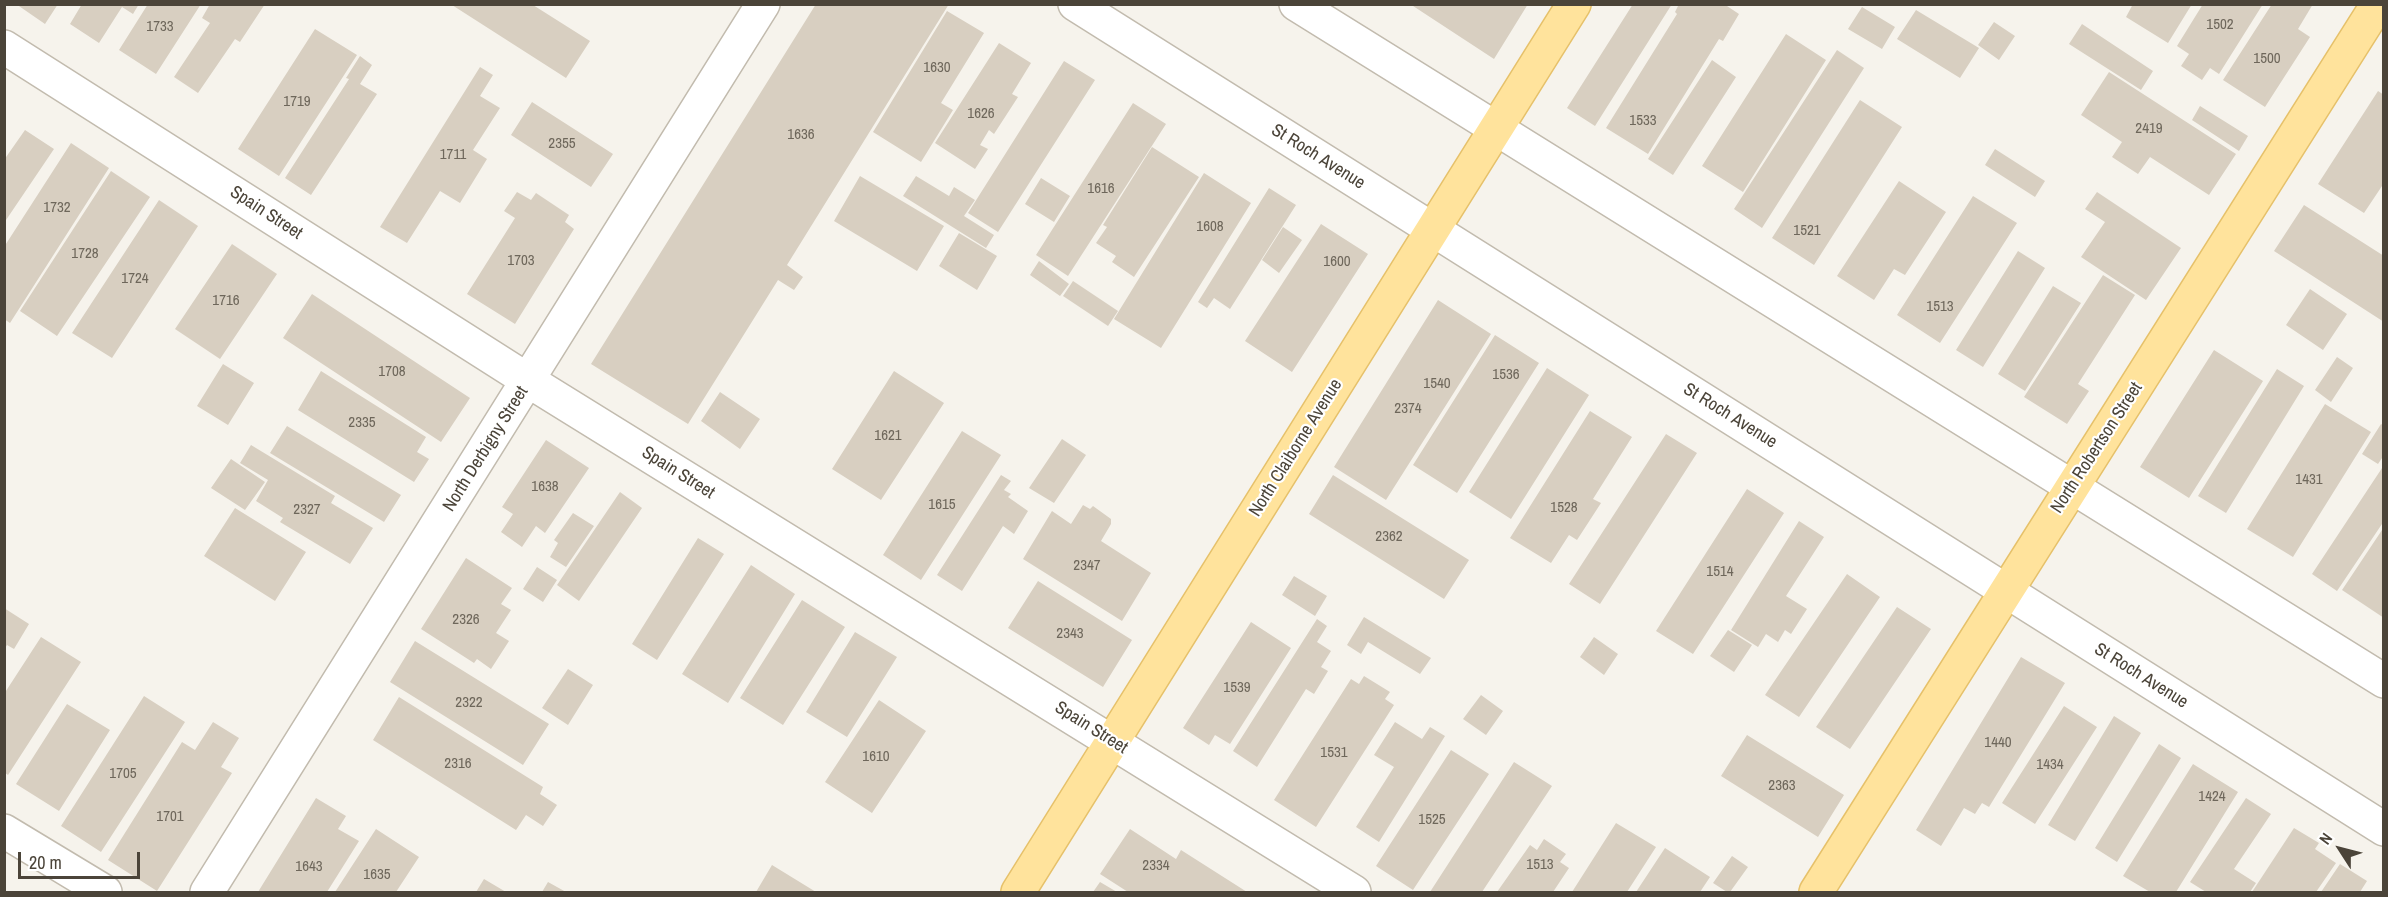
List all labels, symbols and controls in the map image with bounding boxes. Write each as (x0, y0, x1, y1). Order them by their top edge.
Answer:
house number: 1502 (2206, 16, 2234, 34)
house number: 1733 (146, 18, 174, 36)
house number: 1500 (2253, 50, 2281, 68)
house number: 1630 (923, 59, 951, 77)
house number: 1719 (283, 93, 311, 111)
house number: 1626 (967, 105, 995, 123)
house number: 1533 (1629, 112, 1657, 130)
street label: St Roch Avenue (1267, 120, 1369, 194)
house number: 2419 (2135, 120, 2163, 138)
house number: 1636 (787, 126, 815, 144)
house number: 2355 (548, 135, 576, 153)
house number: 1711 (440, 146, 466, 164)
house number: 1616 (1087, 180, 1115, 198)
street label: Spain Street (226, 182, 306, 244)
house number: 1732 (43, 199, 71, 217)
house number: 1608 (1196, 218, 1224, 236)
house number: 1521 (1793, 222, 1821, 240)
house number: 1728 (71, 245, 99, 263)
house number: 1703 (507, 252, 535, 270)
house number: 1600 (1323, 253, 1351, 271)
house number: 1724 (121, 270, 149, 288)
house number: 1716 (212, 292, 240, 310)
house number: 1513 (1926, 298, 1954, 316)
house number: 1708 (378, 363, 406, 381)
house number: 1536 (1492, 366, 1520, 384)
street label: North Claiborne Avenue (1245, 375, 1347, 521)
house number: 1540 (1423, 375, 1451, 393)
street label: North Robertson Street (2047, 378, 2147, 518)
street label: St Roch Avenue (1679, 379, 1781, 453)
street label: North Derbigny Street (439, 382, 533, 516)
house number: 2374 (1394, 400, 1422, 418)
house number: 2335 (348, 414, 376, 432)
house number: 1621 (874, 427, 902, 445)
street label: Spain Street (637, 442, 719, 504)
house number: 1431 (2295, 471, 2323, 489)
house number: 1638 (531, 478, 559, 496)
house number: 1615 (928, 496, 956, 514)
house number: 1528 (1550, 499, 1578, 517)
house number: 2327 (293, 501, 321, 519)
house number: 2362 (1375, 528, 1403, 546)
house number: 2347 (1073, 557, 1101, 575)
house number: 1514 (1706, 563, 1734, 581)
house number: 2326 (452, 611, 480, 629)
house number: 2343 (1056, 625, 1084, 643)
street label: St Roch Avenue (2090, 639, 2192, 713)
house number: 1539 (1223, 679, 1251, 697)
house number: 2322 (455, 694, 483, 712)
street label: Spain Street (1050, 697, 1132, 759)
house number: 1440 (1984, 734, 2012, 752)
house number: 1531 (1320, 744, 1348, 762)
house number: 1610 (862, 748, 890, 766)
house number: 2316 (444, 755, 472, 773)
house number: 1434 (2036, 756, 2064, 774)
house number: 1705 (109, 765, 137, 783)
house number: 2363 (1768, 777, 1796, 795)
house number: 1424 (2198, 788, 2226, 806)
house number: 1701 (156, 808, 184, 826)
house number: 1525 (1418, 811, 1446, 829)
north arrow (2310, 819, 2370, 879)
text: N (2314, 828, 2337, 849)
scale bar (21, 840, 142, 878)
text: 20 m (29, 850, 62, 875)
house number: 1513 (1526, 856, 1554, 874)
house number: 2334 (1142, 857, 1170, 875)
house number: 1643 (295, 858, 323, 876)
house number: 1635 (363, 866, 391, 884)

